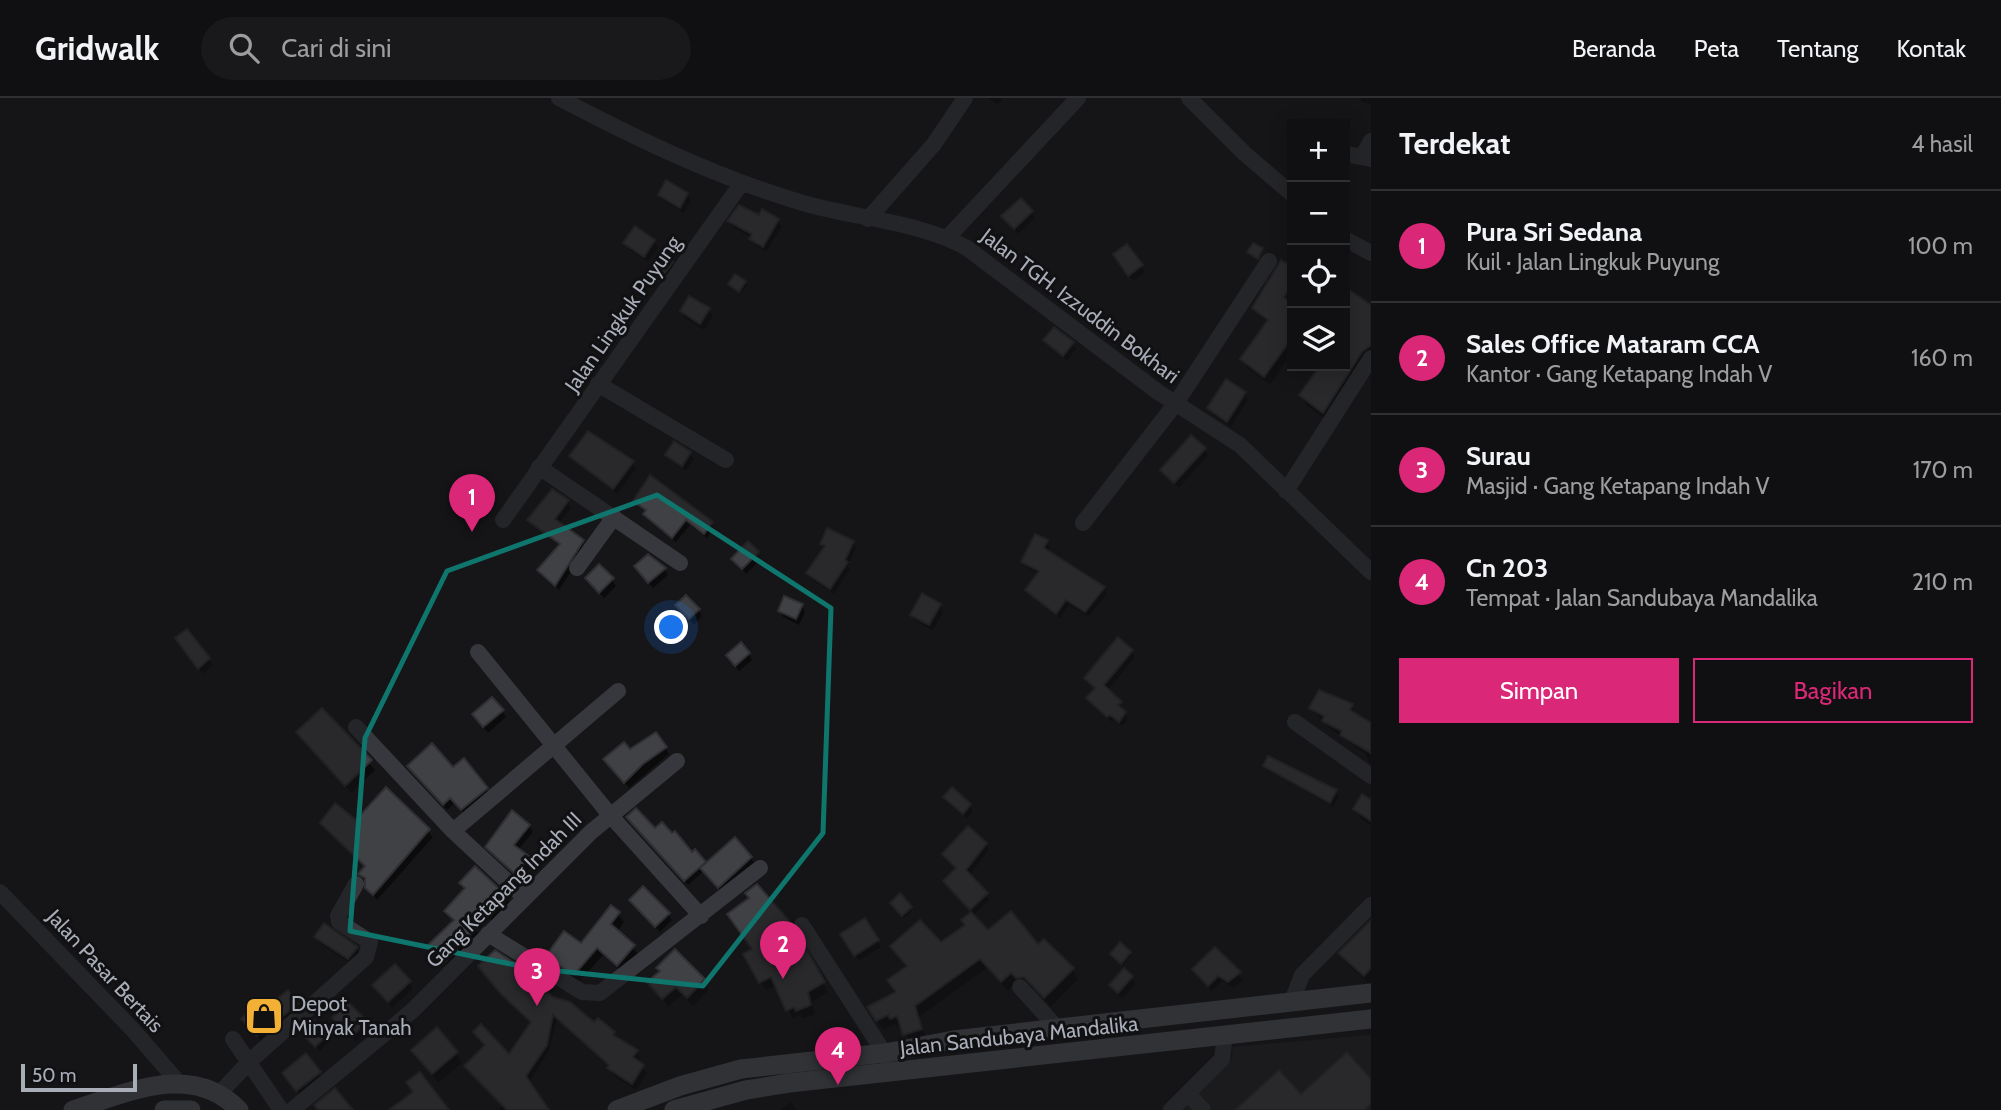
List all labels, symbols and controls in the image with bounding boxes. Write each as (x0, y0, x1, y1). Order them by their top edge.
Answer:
search box (201, 17, 691, 80)
text: Gridwalk (35, 28, 159, 68)
icon: search (225, 29, 263, 67)
text: Cari di sini (281, 32, 391, 64)
text: Beranda (1572, 34, 1656, 63)
text: Peta (1694, 34, 1739, 63)
text: Tentang (1777, 34, 1858, 63)
text: Kontak (1896, 34, 1966, 63)
map controls (1287, 119, 1350, 371)
button: + (1287, 119, 1350, 182)
text: Terdekat (1399, 125, 1511, 162)
text: 4 hasil (1911, 130, 1973, 158)
button: − (1287, 182, 1350, 245)
text: Pura Sri Sedana (1466, 216, 1642, 248)
street label: Jalan TGH. Izzuddin Bokhari (975, 222, 1184, 388)
street label: Jalan Lingkuk Puyung (559, 230, 686, 398)
text: 1 (1418, 232, 1426, 260)
text: 100 m (1908, 232, 1973, 260)
button: locate (1287, 245, 1350, 308)
text: Kuil · Jalan Lingkuk Puyung (1466, 248, 1719, 276)
button: layers (1287, 308, 1350, 371)
text: Sales Office Mataram CCA (1466, 328, 1759, 360)
text: 2 (1416, 344, 1428, 372)
text: 160 m (1911, 344, 1973, 372)
text: Kantor · Gang Ketapang Indah V (1466, 360, 1772, 388)
text: Surau (1466, 440, 1531, 472)
text: 3 (1416, 456, 1428, 484)
text: 170 m (1913, 456, 1973, 484)
text: Masjid · Gang Ketapang Indah V (1466, 472, 1770, 500)
pin: 1 (449, 474, 495, 532)
text: Cn 203 (1466, 552, 1548, 584)
text: 4 (1415, 568, 1429, 596)
text: 210 m (1912, 568, 1973, 596)
text: Tempat · Jalan Sandubaya Mandalika (1466, 584, 1818, 612)
your location (654, 610, 688, 644)
button: Simpan (1399, 658, 1679, 723)
button: Bagikan (1693, 658, 1973, 723)
street label: Gang Ketapang Indah III (421, 807, 587, 973)
street label: Jalan Pasar Bertais (41, 903, 169, 1038)
pin: 2 (760, 921, 806, 979)
pin: 3 (514, 948, 560, 1006)
place label: Depot Minyak Tanah (291, 991, 412, 1040)
shop icon: Depot Minyak Tanah (243, 995, 285, 1037)
street label: Jalan Sandubaya Mandalika (898, 1011, 1139, 1061)
pin: 4 (815, 1027, 861, 1085)
scale bar (21, 1061, 136, 1093)
text: 50 m (32, 1064, 76, 1087)

